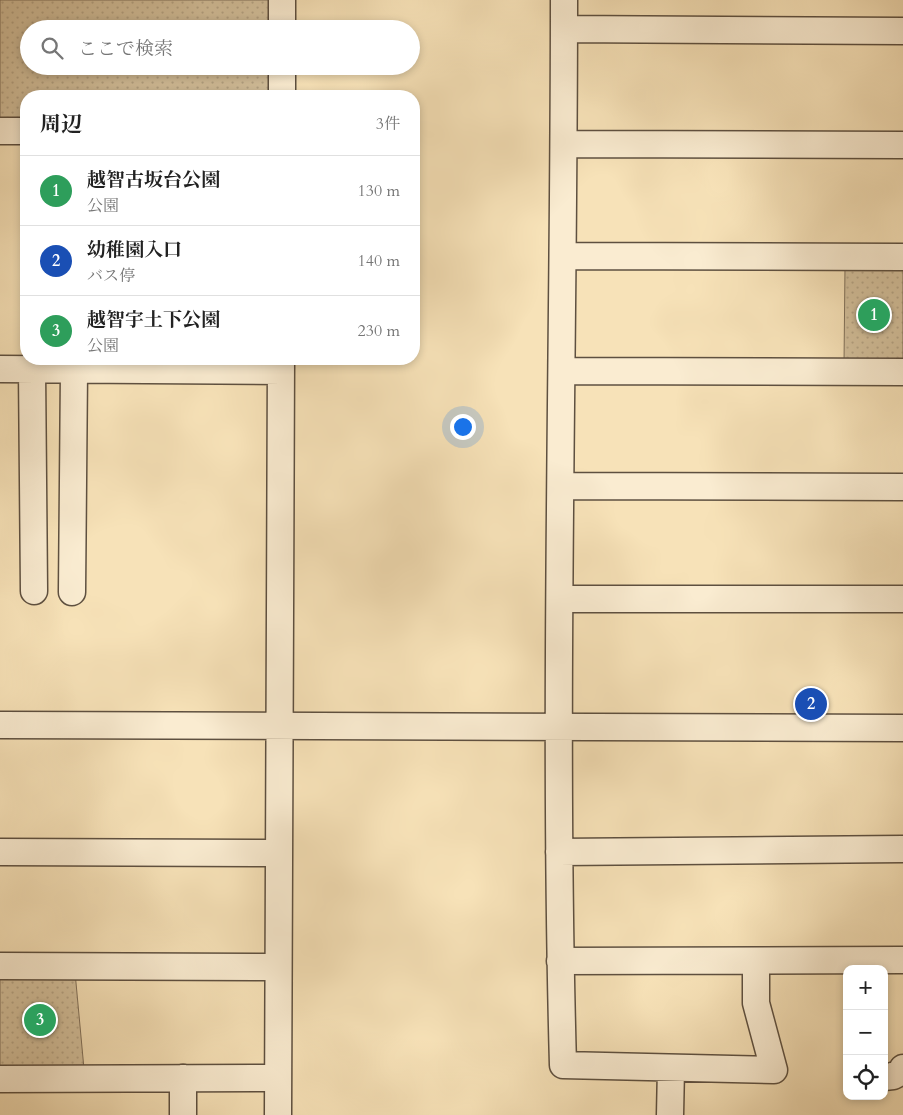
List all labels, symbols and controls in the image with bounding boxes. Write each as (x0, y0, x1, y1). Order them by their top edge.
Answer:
search box (20, 20, 420, 75)
icon: search (38, 34, 66, 62)
text: ここで検索 (78, 36, 173, 62)
text: 周辺 (40, 110, 82, 139)
text: 3件 (376, 113, 400, 135)
text: 越智古坂台公園 (87, 167, 220, 193)
text: 1 (52, 180, 60, 202)
text: 130 m (358, 180, 400, 202)
text: 公園 (87, 195, 119, 217)
text: 幼稚園入口 (87, 237, 182, 263)
text: 2 (52, 250, 60, 272)
text: 140 m (358, 250, 400, 272)
text: バス停 (87, 265, 135, 287)
pin: 1 (858, 296, 890, 334)
text: 越智宇土下公園 (87, 307, 220, 333)
text: 3 (52, 320, 60, 342)
text: 230 m (358, 320, 400, 342)
text: 公園 (87, 335, 119, 357)
your location (450, 414, 476, 440)
pin: 2 (795, 685, 827, 723)
map controls (843, 965, 888, 1100)
button: + (843, 965, 888, 1010)
pin: 3 (24, 1001, 56, 1039)
button: − (843, 1010, 888, 1055)
button: locate (843, 1055, 888, 1100)

